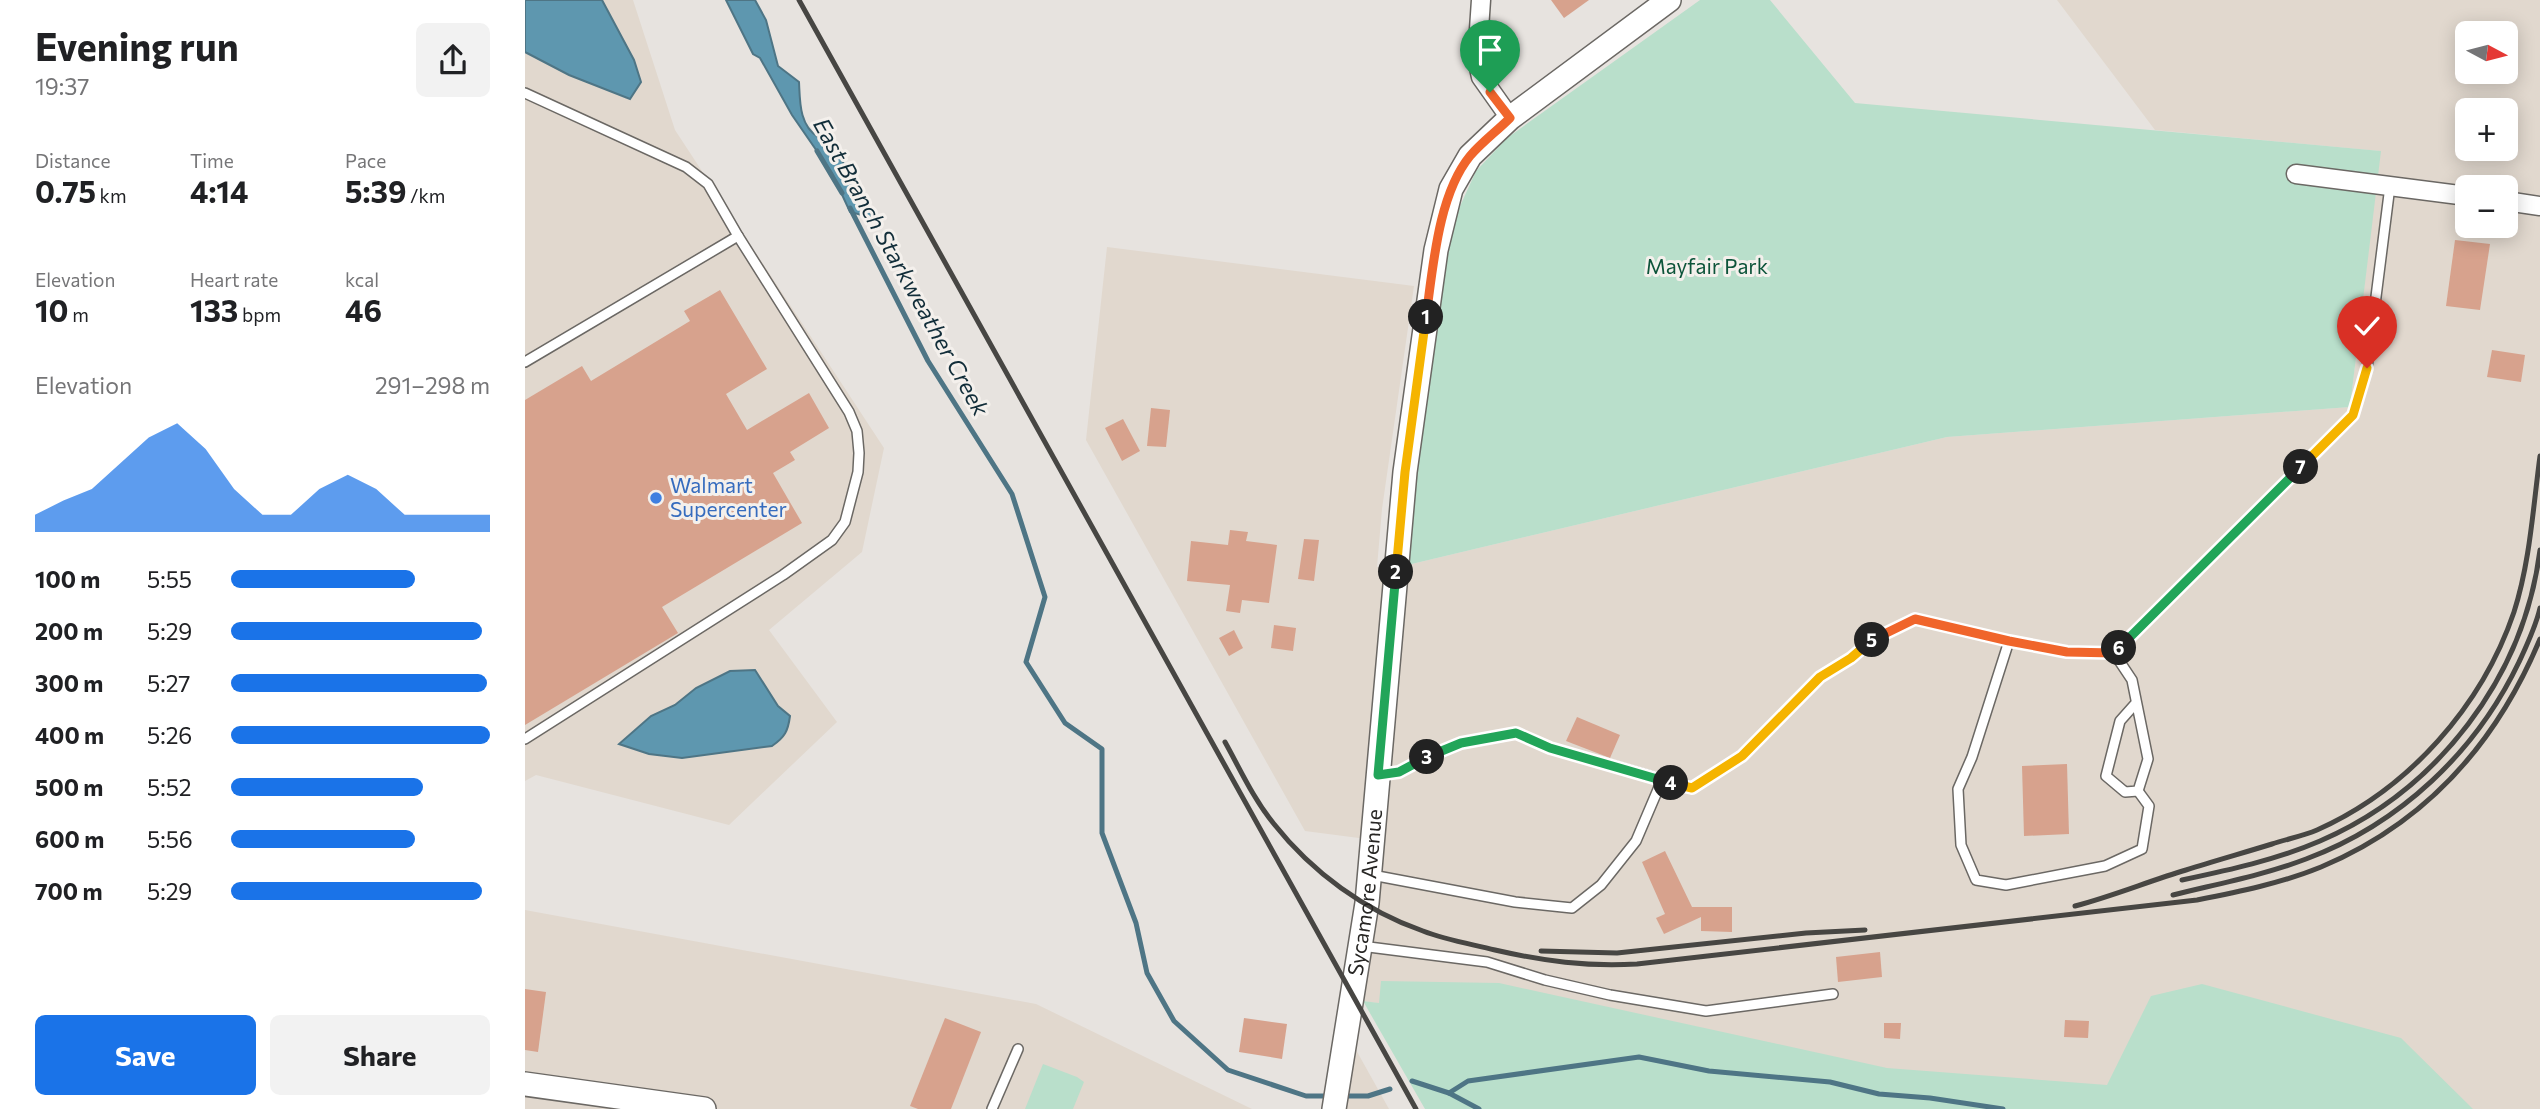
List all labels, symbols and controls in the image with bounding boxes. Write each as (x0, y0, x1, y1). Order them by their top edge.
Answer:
pin (1460, 20, 1520, 92)
north arrow (2455, 21, 2518, 84)
map controls (2455, 21, 2518, 238)
text: Evening run (35, 22, 239, 69)
button: share (416, 23, 490, 97)
icon: arrive (1471, 31, 1509, 69)
text: 19:37 (35, 72, 89, 100)
button: + (2455, 98, 2518, 161)
water label: East Branch Starkweather Creek (808, 113, 996, 421)
text: Distance (35, 149, 111, 172)
text: Time (190, 149, 234, 172)
text: Pace (345, 149, 386, 172)
text: 0.75 (35, 172, 96, 209)
text: 4:14 (190, 172, 248, 209)
text: 5:39 (345, 172, 406, 209)
button: − (2455, 175, 2518, 238)
text: km (96, 184, 126, 207)
text: /km (406, 184, 445, 207)
park label: Mayfair Park (1646, 253, 1768, 278)
text: Elevation (35, 268, 115, 291)
text: Heart rate (190, 268, 278, 291)
text: kcal (345, 268, 379, 291)
text: 10 (35, 291, 69, 328)
text: 133 (190, 291, 238, 328)
text: 46 (345, 291, 382, 328)
pin (2337, 296, 2397, 368)
pin: 1 (1409, 300, 1443, 334)
text: m (69, 303, 89, 326)
text: bpm (238, 303, 281, 326)
text: 1 (1421, 305, 1430, 328)
icon: check (2348, 307, 2386, 345)
text: Elevation (35, 371, 132, 399)
text: 291–298 m (375, 371, 490, 399)
pin: 7 (2283, 449, 2319, 484)
text: 7 (2295, 455, 2306, 478)
place label: Walmart Supercenter (670, 472, 787, 521)
marker: Walmart Supercenter (648, 490, 664, 506)
pin: 2 (1379, 554, 1413, 590)
text: 2 (1390, 560, 1401, 583)
text: 100 m (35, 565, 100, 593)
text: 5:55 (147, 565, 192, 593)
text: 200 m (35, 617, 103, 645)
text: 5:29 (147, 617, 192, 645)
pin: 5 (1855, 622, 1889, 658)
text: 5 (1866, 628, 1877, 651)
pin: 6 (2101, 630, 2137, 666)
text: 6 (2113, 636, 2124, 659)
text: 300 m (35, 669, 103, 697)
text: 5:27 (147, 669, 190, 697)
text: 400 m (35, 721, 104, 749)
text: 5:26 (147, 721, 192, 749)
pin: 3 (1409, 740, 1445, 774)
text: 3 (1421, 745, 1432, 768)
pin: 4 (1653, 766, 1689, 800)
text: 4 (1665, 771, 1676, 794)
text: 500 m (35, 773, 103, 801)
text: 5:52 (147, 773, 192, 801)
street label: Sycamore Avenue (1342, 808, 1386, 977)
text: 600 m (35, 825, 104, 853)
text: 5:56 (147, 825, 193, 853)
text: 700 m (35, 877, 103, 905)
text: 5:29 (147, 877, 192, 905)
button: Save (35, 1015, 256, 1095)
button: Share (270, 1015, 490, 1095)

